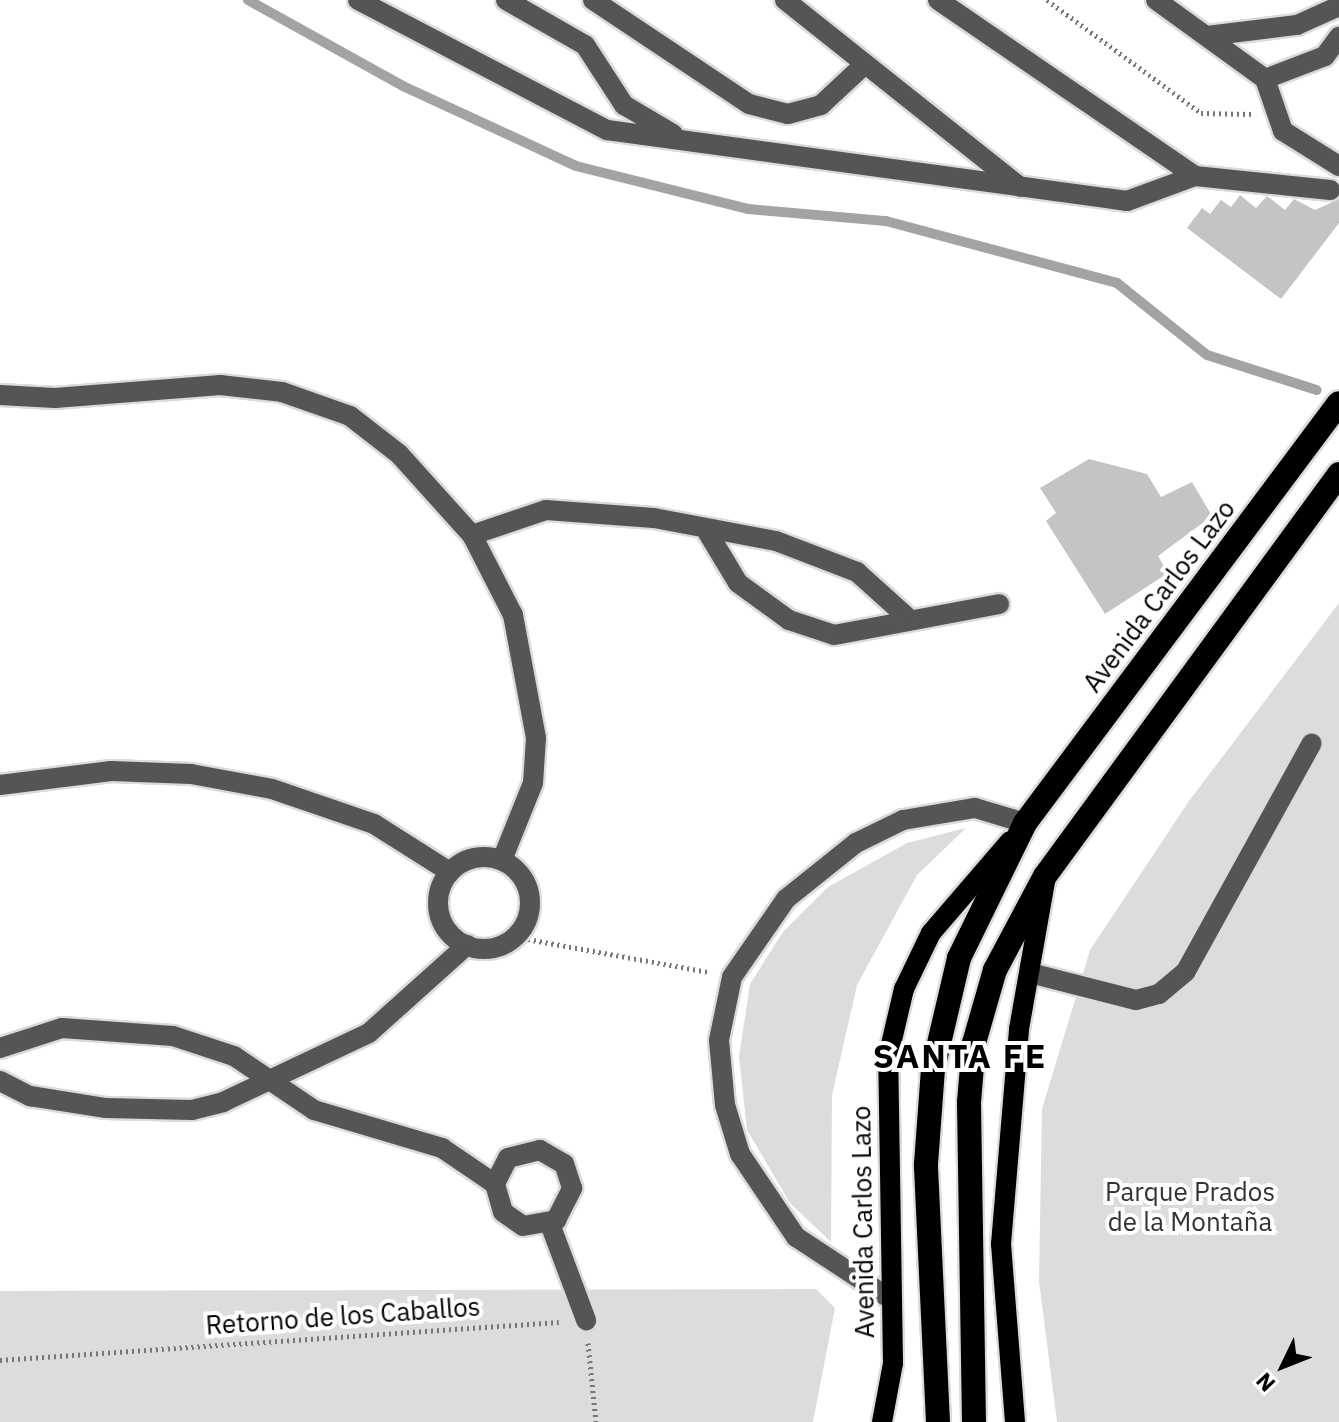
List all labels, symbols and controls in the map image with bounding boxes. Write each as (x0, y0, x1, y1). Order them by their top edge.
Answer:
street label: Avenida Carlos Lazo (1077, 494, 1241, 698)
district label: SANTA FE (873, 1036, 1047, 1076)
street label: Avenida Carlos Lazo (845, 1105, 881, 1339)
park label: Parque Prados de la Montaña (1105, 1176, 1275, 1238)
street label: Retorno de los Caballos (205, 1291, 481, 1341)
north arrow (1243, 1326, 1323, 1406)
text: N (1249, 1367, 1281, 1398)

